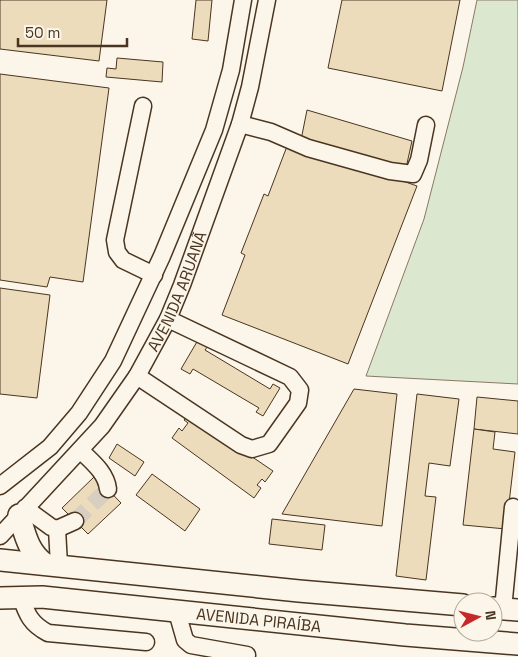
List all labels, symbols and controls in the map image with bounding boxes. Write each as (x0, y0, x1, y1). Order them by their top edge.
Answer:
scale bar (18, 15, 126, 47)
text: 50 m (25, 23, 60, 42)
street label: AVENIDA ARUANÃ (142, 228, 211, 355)
north arrow (453, 592, 503, 642)
street label: AVENIDA PIRAÍBA (195, 603, 322, 637)
text: N (481, 610, 500, 621)

